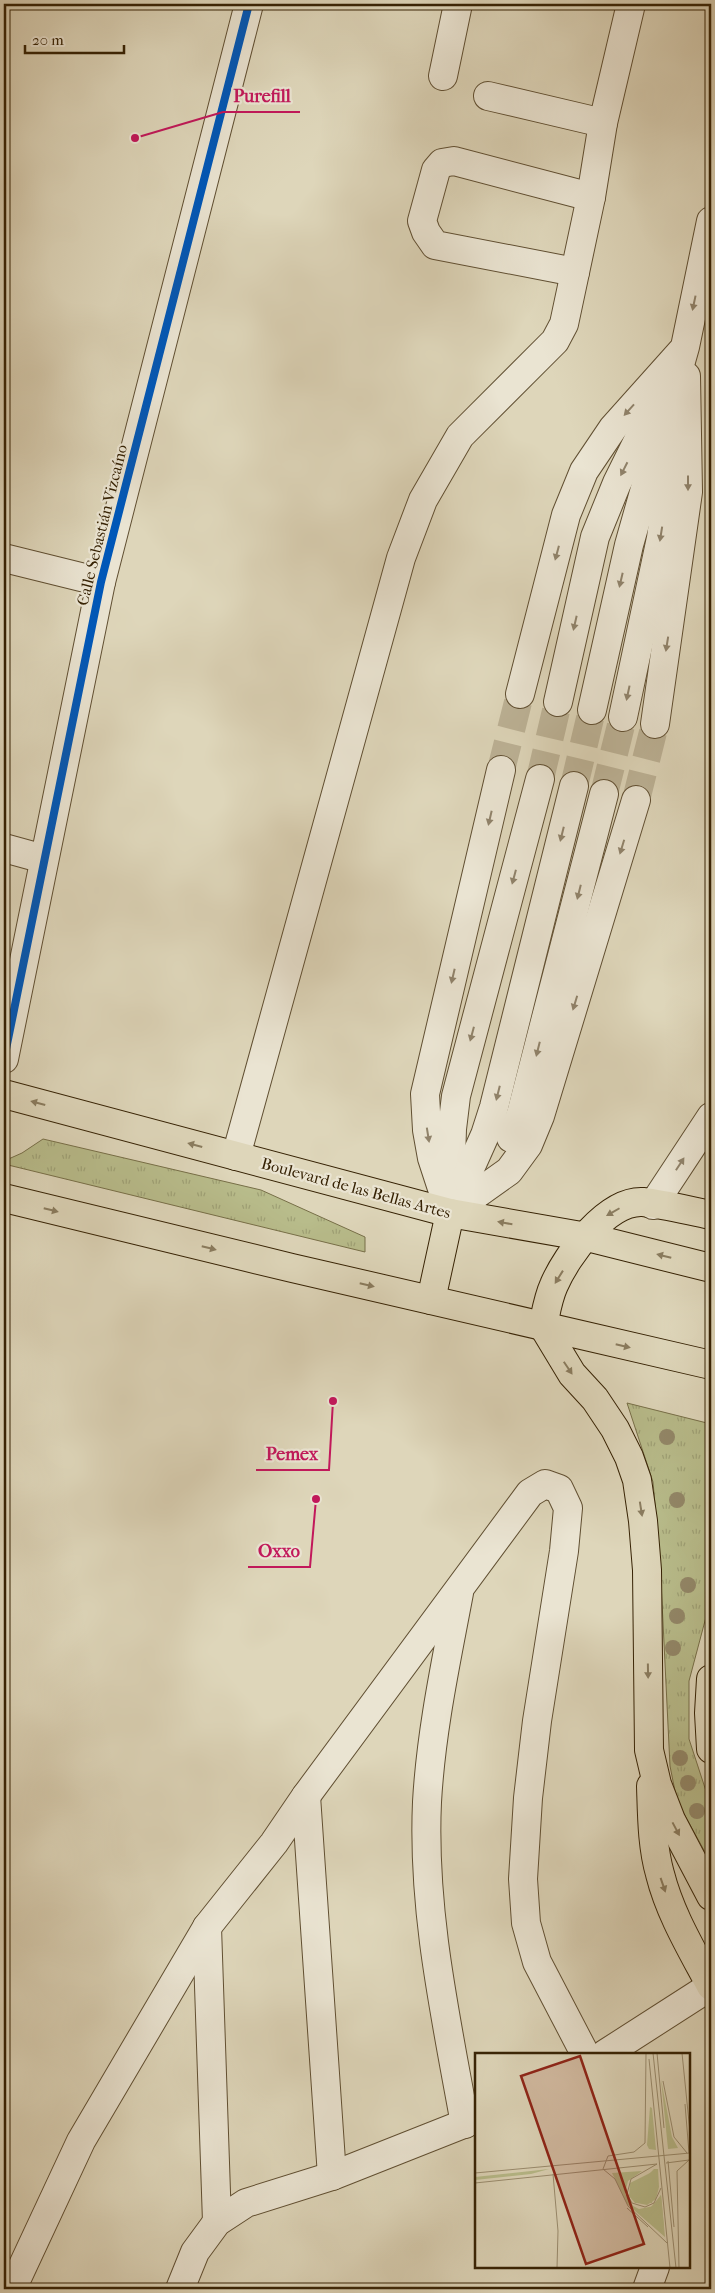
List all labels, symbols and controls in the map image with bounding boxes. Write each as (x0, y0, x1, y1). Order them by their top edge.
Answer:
scale bar (25, 22, 124, 54)
text: 20 m (32, 31, 64, 49)
callout: Purefill (223, 79, 300, 112)
text: Purefill (233, 86, 292, 107)
one-way arrow (690, 295, 698, 310)
one-way arrow (623, 403, 635, 415)
street label: Calle Sebastián Vizcaíno (73, 442, 131, 608)
one-way arrow (620, 462, 628, 476)
one-way arrow (684, 476, 692, 492)
one-way arrow (657, 527, 665, 543)
one-way arrow (553, 545, 561, 560)
one-way arrow (617, 572, 625, 587)
one-way arrow (571, 616, 579, 632)
one-way arrow (662, 637, 670, 653)
one-way arrow (624, 686, 632, 701)
one-way arrow (486, 810, 494, 825)
one-way arrow (558, 826, 566, 841)
one-way arrow (618, 840, 625, 855)
one-way arrow (510, 869, 518, 884)
one-way arrow (575, 884, 583, 899)
one-way arrow (449, 968, 457, 983)
one-way arrow (570, 995, 578, 1010)
one-way arrow (468, 1026, 476, 1041)
one-way arrow (534, 1041, 542, 1056)
one-way arrow (493, 1086, 501, 1101)
one-way arrow (30, 1099, 45, 1107)
one-way arrow (425, 1127, 433, 1143)
one-way arrow (187, 1141, 202, 1149)
street label: Boulevard de las Bellas Artes (259, 1154, 453, 1222)
one-way arrow (675, 1158, 685, 1171)
one-way arrow (44, 1206, 59, 1214)
one-way arrow (606, 1207, 619, 1216)
one-way arrow (497, 1218, 513, 1226)
one-way arrow (202, 1244, 217, 1252)
one-way arrow (656, 1252, 671, 1260)
one-way arrow (554, 1271, 563, 1284)
one-way arrow (360, 1281, 375, 1289)
one-way arrow (615, 1342, 631, 1350)
one-way arrow (563, 1361, 573, 1375)
callout: Pemex (256, 1437, 329, 1470)
text: Pemex (266, 1444, 319, 1465)
one-way arrow (638, 1501, 646, 1517)
callout: Oxxo (248, 1534, 310, 1567)
text: Oxxo (258, 1541, 300, 1562)
one-way arrow (644, 1663, 652, 1679)
one-way arrow (672, 1822, 680, 1836)
one-way arrow (659, 1878, 667, 1893)
inset map (475, 2053, 690, 2268)

